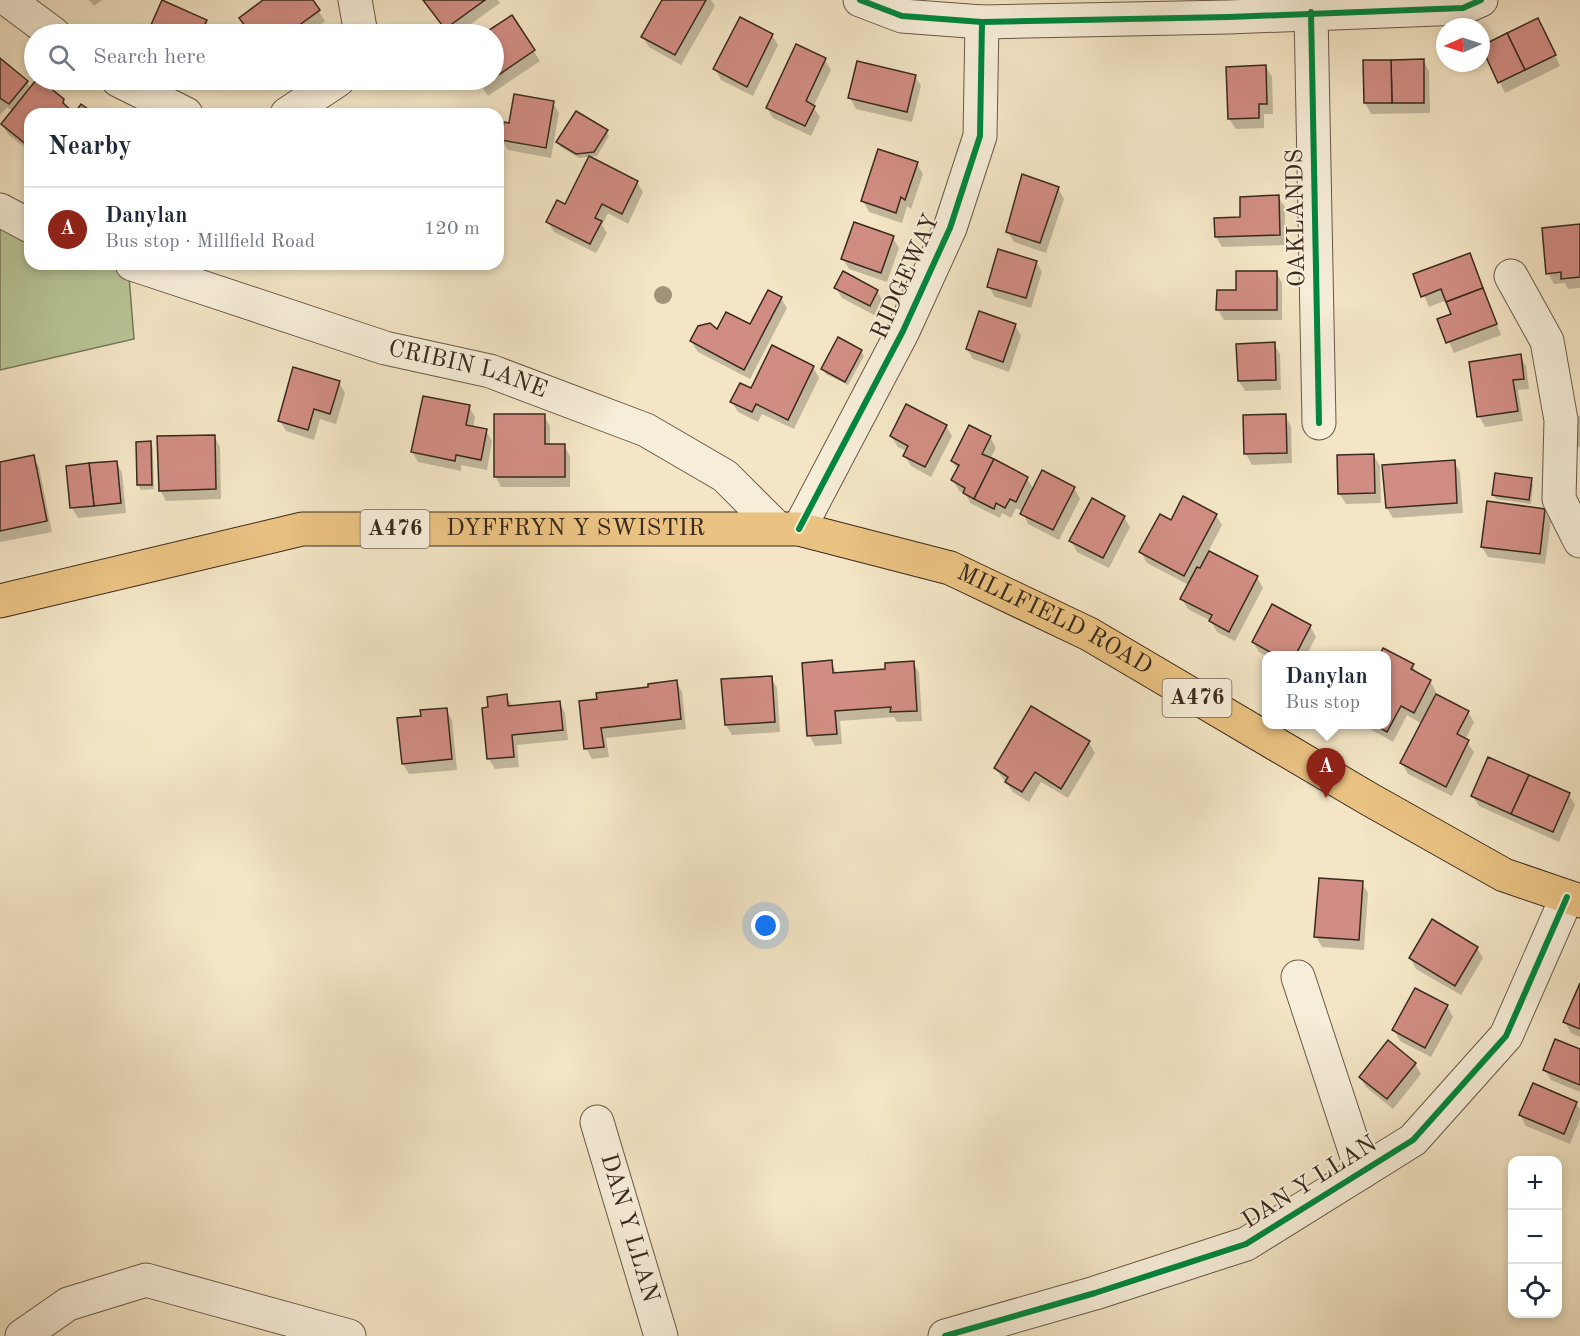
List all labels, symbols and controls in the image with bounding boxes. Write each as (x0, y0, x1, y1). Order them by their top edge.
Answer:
north arrow (1436, 18, 1490, 72)
search box (24, 24, 504, 90)
icon: search (45, 41, 78, 74)
text: Search here (93, 46, 206, 68)
text: Nearby (48, 134, 132, 160)
street label: OAKLANDS (1284, 149, 1310, 287)
text: Danylan (105, 205, 187, 227)
street label: RIDGEWAY (868, 211, 944, 343)
text: A (60, 219, 75, 239)
text: 120 m (424, 219, 480, 239)
text: Bus stop · Millfield Road (105, 232, 315, 252)
street label: CRIBIN LANE (386, 337, 550, 403)
road number: A476 (360, 510, 430, 548)
street label: DYFFRYN Y SWISTIR (446, 517, 705, 541)
street label: MILLFIELD ROAD (953, 561, 1156, 680)
popup (1262, 651, 1391, 729)
text: Danylan (1285, 666, 1368, 688)
road number: A476 (1162, 679, 1232, 717)
text: Bus stop (1285, 693, 1360, 713)
pin: A (1306, 748, 1346, 798)
your location (751, 911, 780, 940)
street label: DAN Y LLAN (1238, 1132, 1382, 1234)
street label: DAN Y LLAN (595, 1151, 662, 1306)
map controls (1508, 1156, 1562, 1318)
button: + (1508, 1156, 1562, 1210)
button: − (1508, 1210, 1562, 1264)
button: locate (1508, 1264, 1562, 1318)

